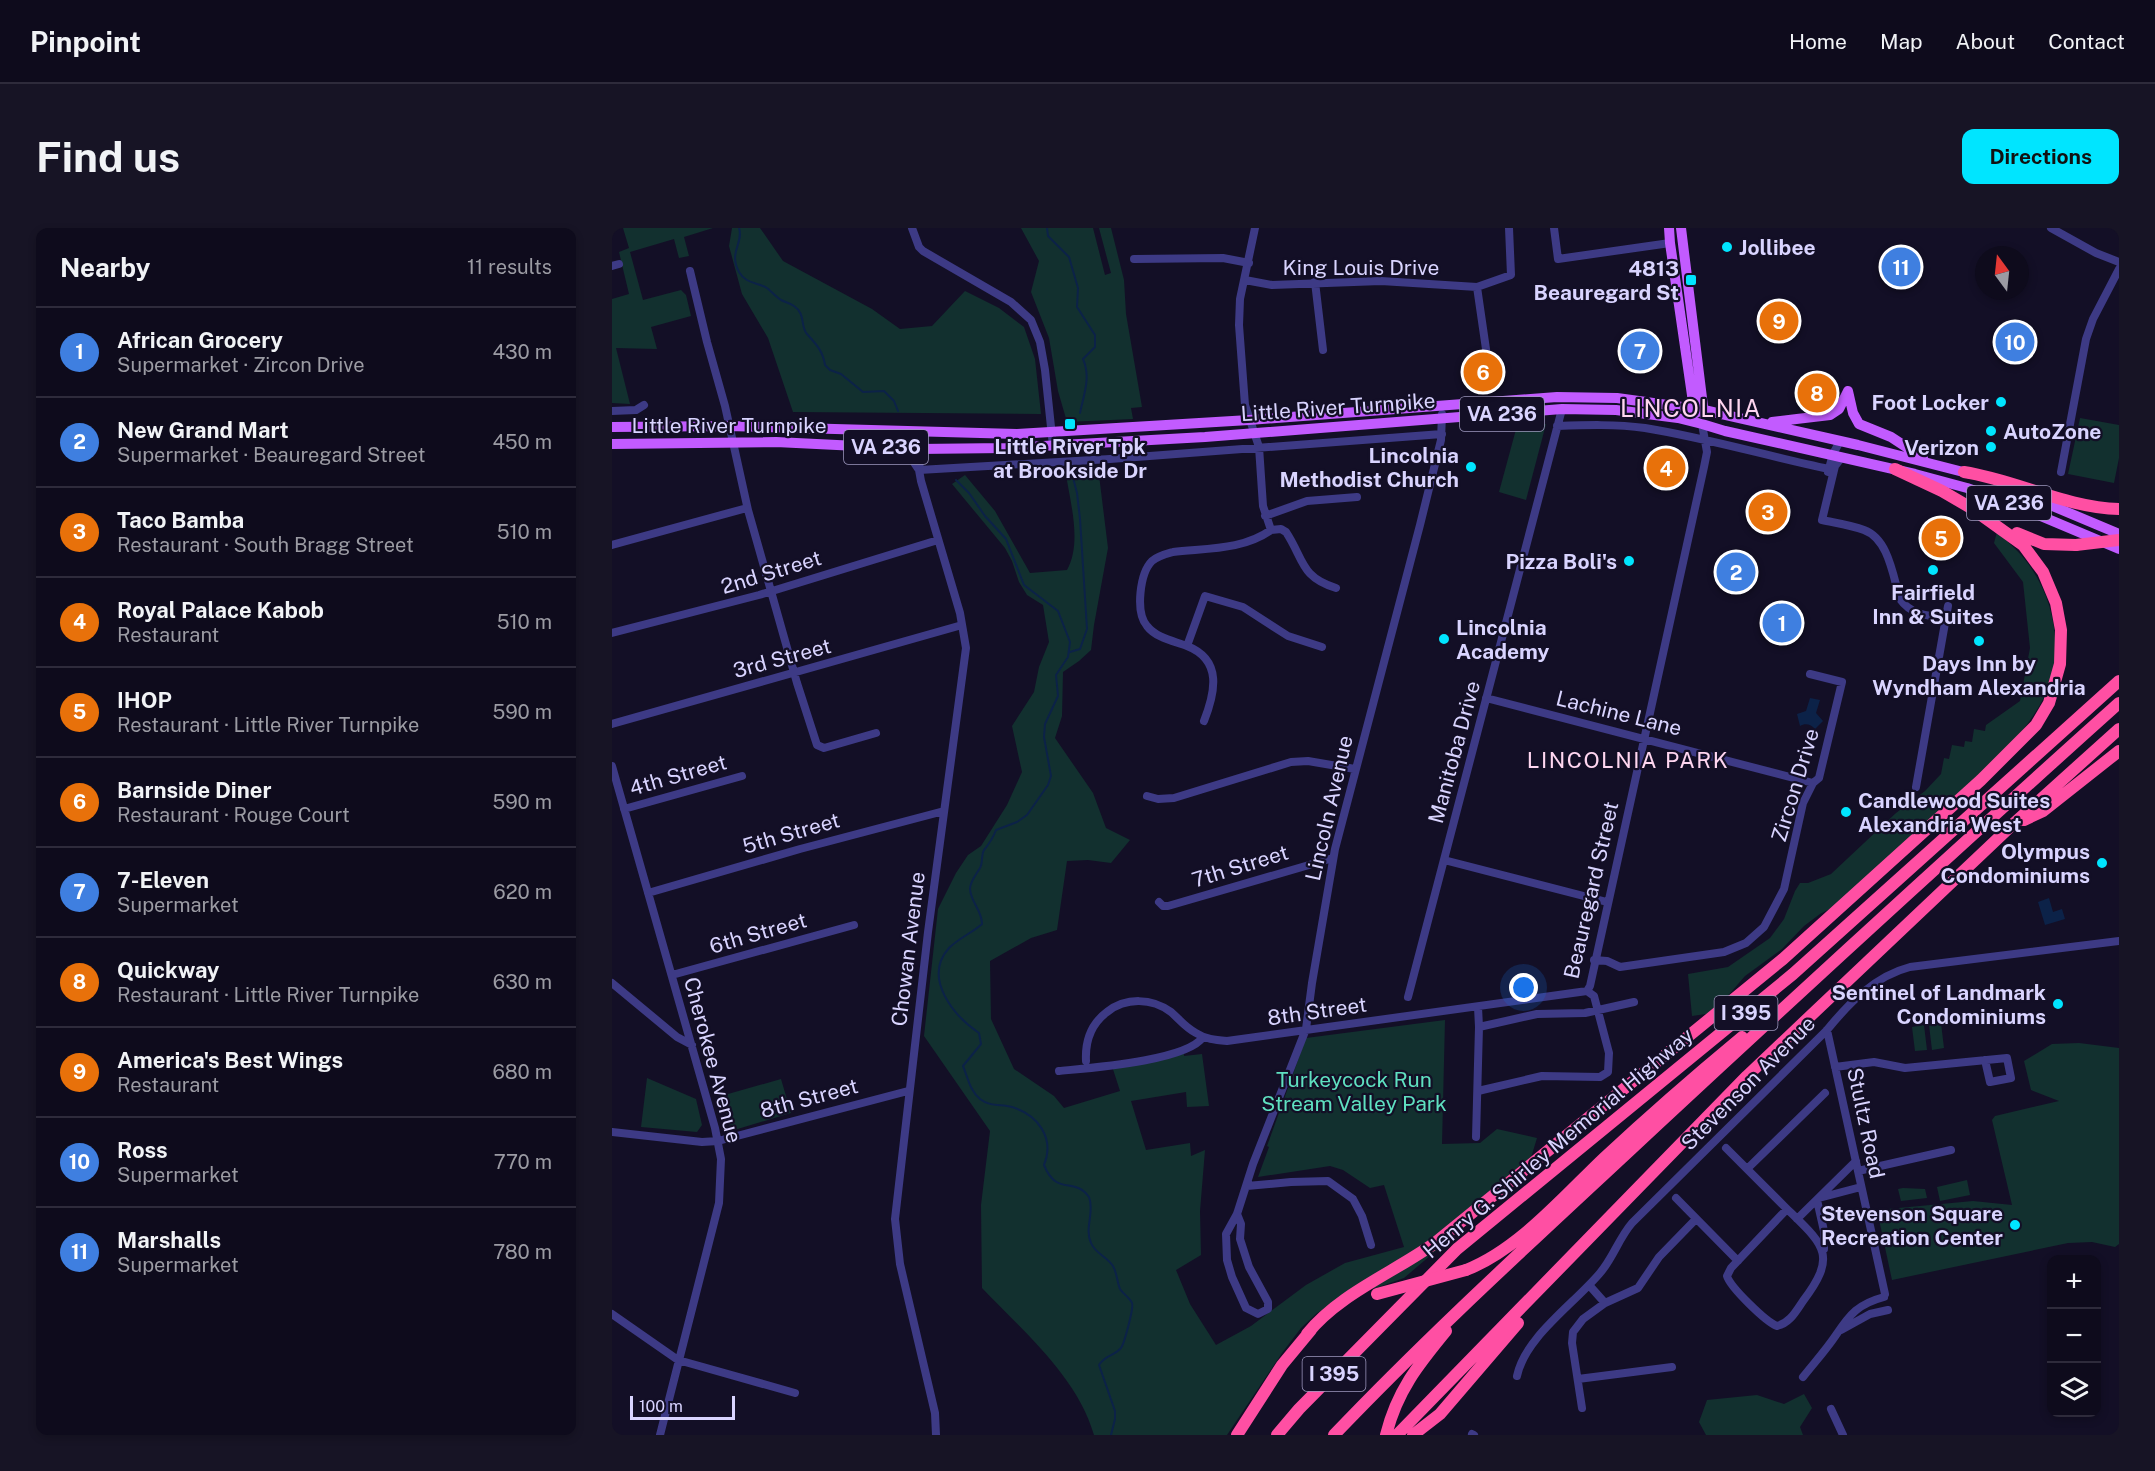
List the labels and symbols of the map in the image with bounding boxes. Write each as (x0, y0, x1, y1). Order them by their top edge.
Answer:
place label: Jollibee (1739, 235, 1816, 260)
marker: Jollibee (1720, 240, 1734, 254)
pin: 11 (1882, 244, 1920, 290)
north arrow (1975, 246, 2029, 300)
street label: King Louis Drive (1283, 255, 1439, 280)
place label: 4813 Beauregard St (1534, 256, 1679, 305)
marker: 4813 Beauregard St (1684, 273, 1698, 287)
pin: 9 (1760, 298, 1798, 344)
pin: 10 (1996, 320, 2034, 364)
pin: 7 (1620, 328, 1660, 374)
pin: 6 (1464, 350, 1502, 394)
pin: 8 (1798, 370, 1836, 416)
street label: Little River Turnpike (1240, 388, 1436, 426)
place label: Foot Locker (1871, 390, 1989, 415)
district label: LINCOLNIA (1620, 394, 1762, 422)
marker: Foot Locker (1994, 395, 2008, 409)
road number: VA 236 (1460, 397, 1544, 431)
street label: Little River Turnpike (631, 413, 827, 438)
marker: Little River Tpk at Brookside Dr (1063, 417, 1077, 431)
place label: AutoZone (2003, 419, 2101, 444)
marker: AutoZone (1984, 424, 1998, 438)
road number: VA 236 (844, 430, 928, 464)
place label: Little River Tpk at Brookside Dr (993, 434, 1147, 483)
place label: Verizon (1904, 435, 1979, 460)
marker: Verizon (1984, 440, 1998, 454)
place label: Lincolnia Methodist Church (1279, 443, 1459, 492)
pin: 4 (1646, 446, 1686, 490)
marker: Lincolnia Methodist Church (1464, 460, 1478, 474)
road number: VA 236 (1967, 486, 2051, 520)
pin: 3 (1748, 490, 1788, 534)
pin: 5 (1922, 516, 1960, 560)
street label: 2nd Street (718, 545, 824, 599)
place label: Pizza Boli's (1506, 549, 1617, 574)
pin: 2 (1716, 550, 1756, 594)
marker: Pizza Boli's (1622, 554, 1636, 568)
marker: Fairfield Inn & Suites (1926, 563, 1940, 577)
place label: Fairfield Inn & Suites (1872, 580, 1994, 629)
pin: 1 (1762, 600, 1802, 646)
place label: Lincolnia Academy (1456, 615, 1550, 664)
marker: Lincolnia Academy (1437, 632, 1451, 646)
street label: 3rd Street (730, 633, 834, 683)
marker: Days Inn by Wyndham Alexandria (1972, 634, 1986, 648)
place label: Days Inn by Wyndham Alexandria (1872, 651, 2086, 700)
street label: Manitoba Drive (1423, 678, 1485, 826)
street label: Lachine Lane (1554, 685, 1684, 741)
street label: Zircon Drive (1766, 725, 1824, 845)
street label: Lincoln Avenue (1300, 733, 1358, 883)
district label: LINCOLNIA PARK (1527, 747, 1729, 773)
street label: 4th Street (627, 749, 729, 801)
place label: Candlewood Suites Alexandria West (1858, 788, 2050, 837)
street label: Beauregard Street (1558, 799, 1624, 981)
marker: Candlewood Suites Alexandria West (1839, 805, 1853, 819)
street label: 5th Street (739, 807, 843, 859)
place label: Olympus Condominiums (1941, 839, 2090, 888)
street label: 7th Street (1189, 840, 1291, 892)
marker: Olympus Condominiums (2095, 856, 2109, 870)
street label: Chowan Avenue (886, 870, 930, 1028)
street label: 6th Street (707, 907, 809, 959)
your location (1509, 973, 1538, 1002)
street label: Cherokee Avenue (679, 974, 747, 1146)
place label: Sentinel of Landmark Condominiums (1831, 980, 2046, 1029)
street label: 8th Street (1266, 992, 1368, 1030)
road number: I 395 (1714, 996, 1778, 1030)
marker: Sentinel of Landmark Condominiums (2051, 997, 2065, 1011)
street label: Stevenson Avenue (1676, 1011, 1820, 1155)
street label: Henry G. Shirley Memorial Highway (1418, 1023, 1698, 1263)
street label: Stultz Road (1842, 1065, 1890, 1181)
park label: Turkeycock Run Stream Valley Park (1261, 1067, 1447, 1116)
street label: 8th Street (757, 1073, 861, 1123)
place label: Stevenson Square Recreation Center (1821, 1201, 2003, 1250)
marker: Stevenson Square Recreation Center (2008, 1218, 2022, 1232)
road number: I 395 (1302, 1357, 1366, 1391)
scale bar (630, 1393, 735, 1420)

